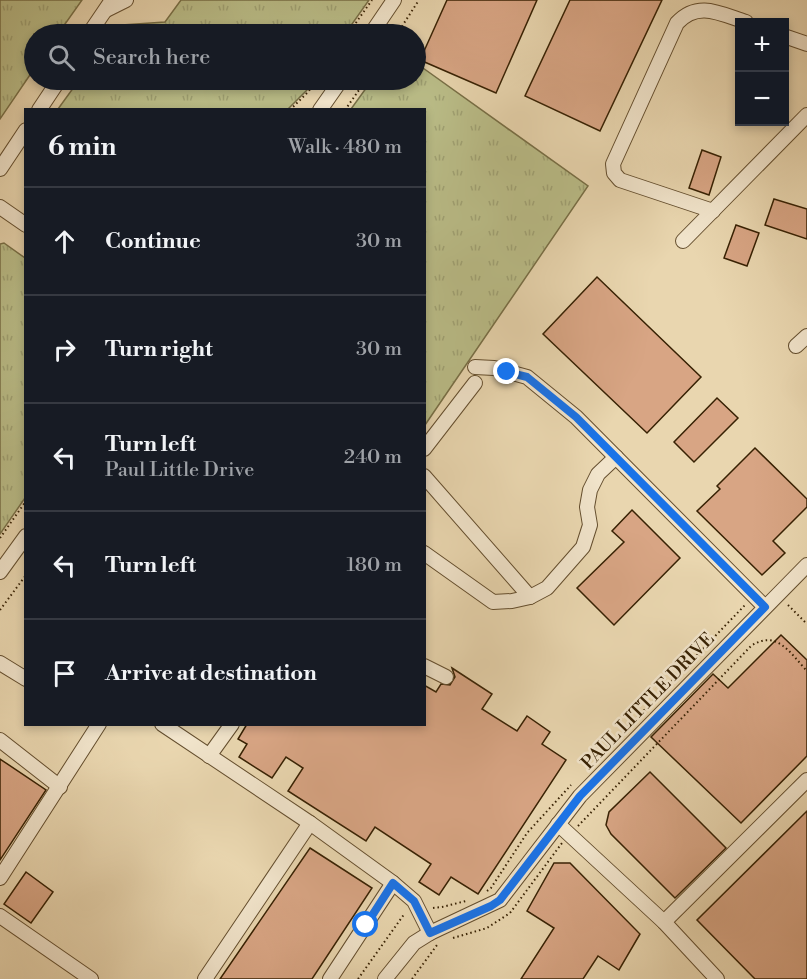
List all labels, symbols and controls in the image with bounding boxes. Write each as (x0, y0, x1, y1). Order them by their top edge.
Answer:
map controls (735, 18, 789, 126)
button: + (735, 18, 789, 72)
search box (24, 24, 426, 90)
icon: search (45, 41, 78, 74)
text: Search here (93, 44, 210, 71)
button: − (735, 72, 789, 126)
text: 6 min (48, 131, 116, 163)
text: Walk · 480 m (288, 135, 402, 160)
icon: ahead (48, 225, 81, 258)
text: Continue (105, 228, 201, 255)
text: 30 m (356, 229, 402, 254)
icon: right (48, 333, 81, 366)
text: Turn right (105, 336, 213, 363)
text: 30 m (356, 337, 402, 362)
route end (493, 358, 519, 384)
text: Turn left (105, 431, 196, 458)
icon: left (48, 441, 81, 474)
text: 240 m (344, 445, 402, 470)
text: Paul Little Drive (105, 458, 254, 483)
icon: left (48, 549, 81, 582)
text: Turn left (105, 552, 196, 579)
text: 180 m (347, 553, 402, 578)
street label: PAUL LITTLE DRIVE (577, 628, 719, 774)
icon: arrive (48, 657, 81, 690)
text: Arrive at destination (105, 660, 317, 687)
route start (352, 911, 378, 937)

